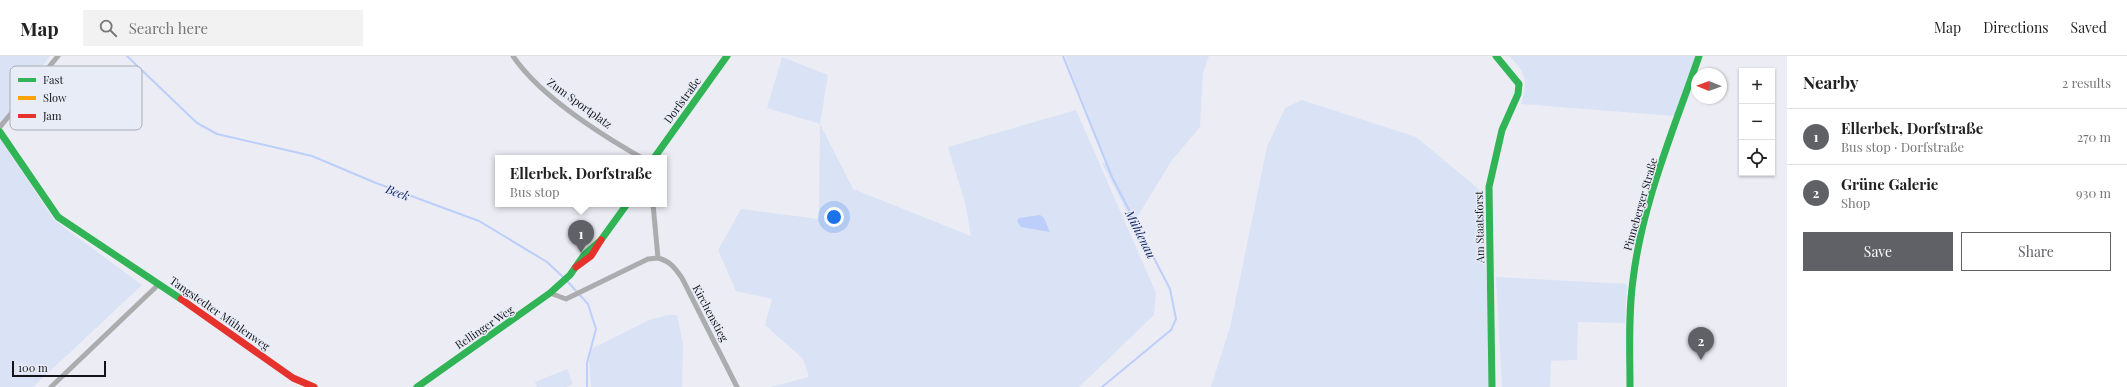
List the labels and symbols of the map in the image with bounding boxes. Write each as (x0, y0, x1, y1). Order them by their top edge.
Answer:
legend (10, 66, 142, 130)
north arrow (1691, 68, 1727, 104)
text: Fast (43, 72, 63, 87)
street label: Zum Sportplatz (545, 74, 615, 132)
street label: Dorfstraße (660, 74, 704, 126)
text: Slow (43, 90, 67, 105)
text: Jam (42, 108, 62, 123)
street label: Pinneberger Straße (1620, 155, 1661, 252)
water label: Beek (383, 180, 412, 204)
street label: Am Staatsforst (1471, 191, 1487, 264)
water label: Mühlenau (1122, 206, 1160, 261)
your location (824, 207, 844, 227)
pin: 1 (568, 220, 594, 253)
street label: Tangstedter Mühlenweg (167, 273, 273, 353)
street label: Kirchenstieg (690, 282, 732, 344)
street label: Rellinger Weg (452, 302, 516, 352)
pin: 2 (1688, 327, 1714, 360)
scale bar (12, 359, 106, 378)

